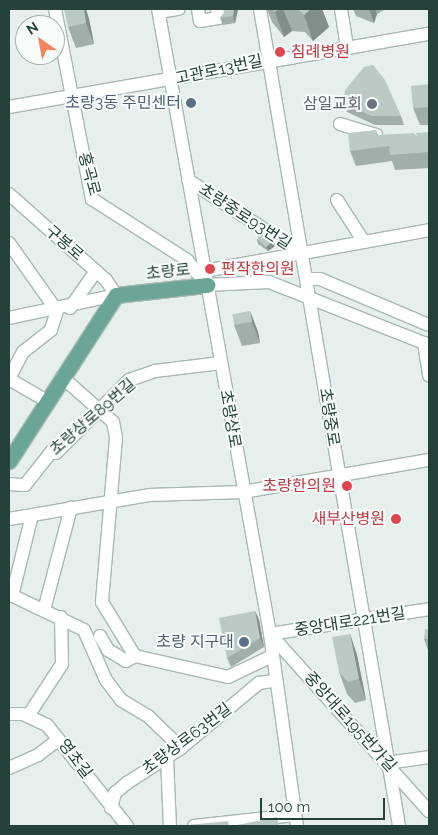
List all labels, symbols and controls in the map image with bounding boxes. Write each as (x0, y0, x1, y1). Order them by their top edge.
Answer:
north arrow (15, 15, 65, 65)
text: N (24, 19, 41, 38)
place label: 침례병원 (291, 42, 350, 62)
marker: 침례병원 (273, 45, 287, 59)
street label: 고관로13번길 (173, 51, 265, 89)
place label: 초량3동 주민센터 (65, 93, 181, 113)
place label: 삼일교회 (303, 94, 362, 114)
marker: 초량3동 주민센터 (185, 97, 197, 109)
marker: 삼일교회 (366, 98, 378, 110)
street label: 홍곡로 (74, 150, 104, 198)
street label: 초량중로93번길 (195, 180, 295, 254)
street label: 구봉로 (41, 221, 87, 265)
place label: 편작한의원 (221, 259, 295, 279)
street label: 초량로 (145, 260, 191, 284)
marker: 편작한의원 (203, 262, 217, 276)
street label: 초량상로89번길 (46, 375, 140, 459)
street label: 초량중로 (315, 386, 343, 448)
street label: 초량상로 (215, 388, 245, 450)
place label: 초량한의원 (262, 476, 336, 496)
marker: 초량한의원 (340, 479, 354, 493)
place label: 새부산병원 (311, 509, 385, 529)
marker: 새부산병원 (389, 512, 403, 526)
street label: 중앙대로221번길 (293, 604, 407, 640)
place label: 초량 지구대 (156, 632, 234, 652)
marker: 초량 지구대 (238, 636, 250, 648)
street label: 중앙대로195번가길 (300, 668, 400, 776)
street label: 초량상로63번길 (139, 699, 235, 779)
street label: 영초길 (54, 736, 96, 782)
scale bar (263, 788, 388, 820)
text: 100 m (268, 798, 310, 816)

